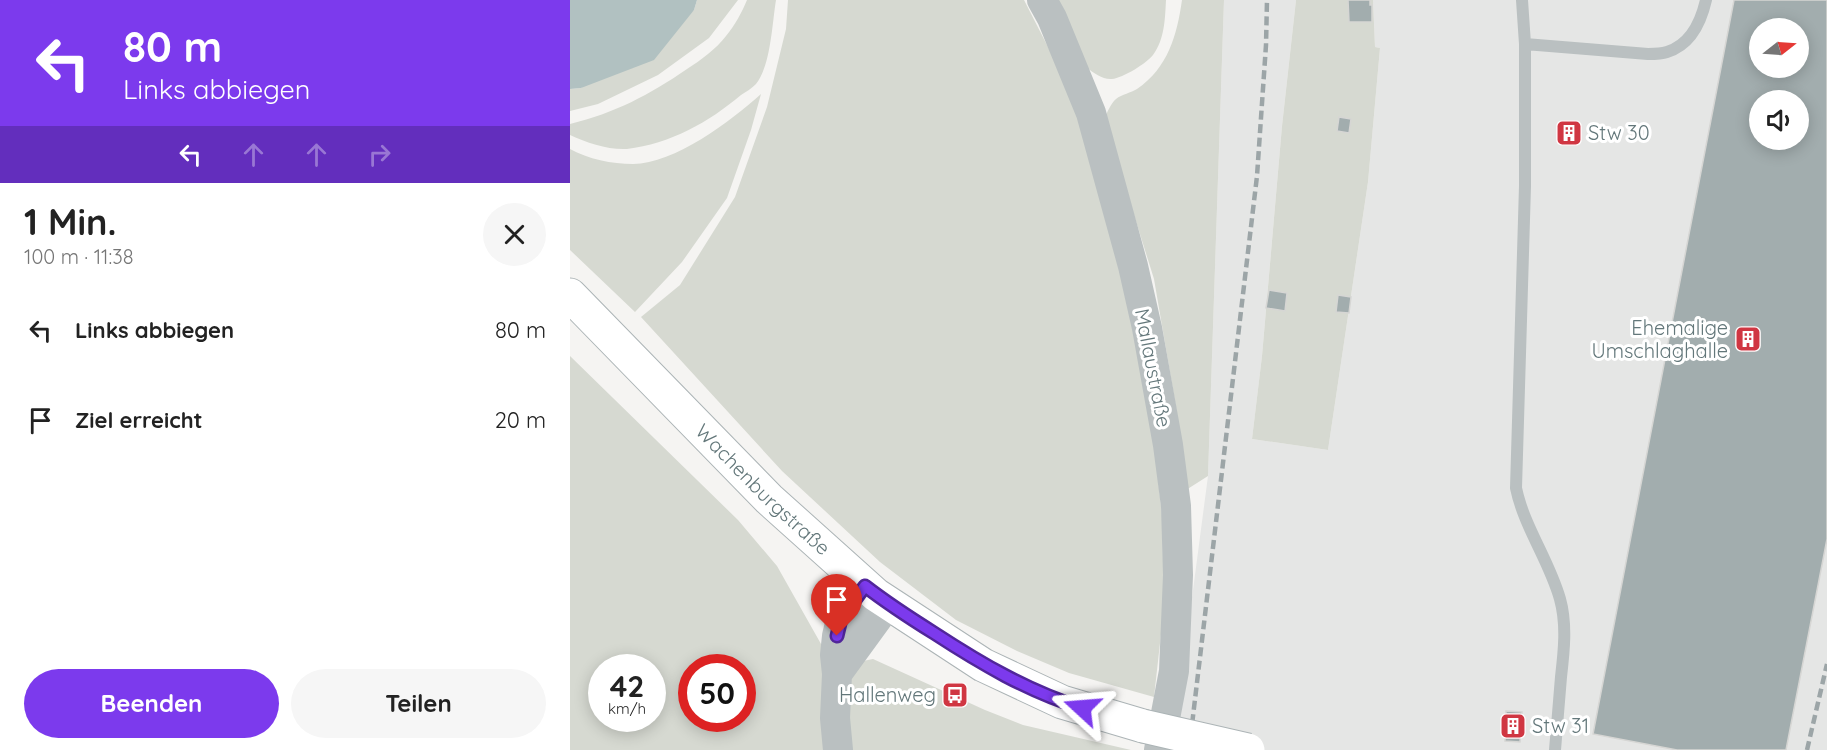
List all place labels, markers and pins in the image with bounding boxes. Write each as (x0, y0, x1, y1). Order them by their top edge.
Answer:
building icon: Stw 30 (1554, 118, 1584, 148)
place label: Stw 30 (1588, 120, 1650, 145)
place label: Ehemalige Umschlaghalle (1591, 315, 1728, 363)
building icon: Ehemalige Umschlaghalle (1733, 324, 1763, 354)
pin (811, 574, 862, 636)
bus stop icon: Hallenweg (940, 680, 970, 710)
place label: Hallenweg (839, 682, 936, 707)
building icon: Stw 31 (1498, 711, 1528, 741)
place label: Stw 31 (1532, 713, 1589, 738)

